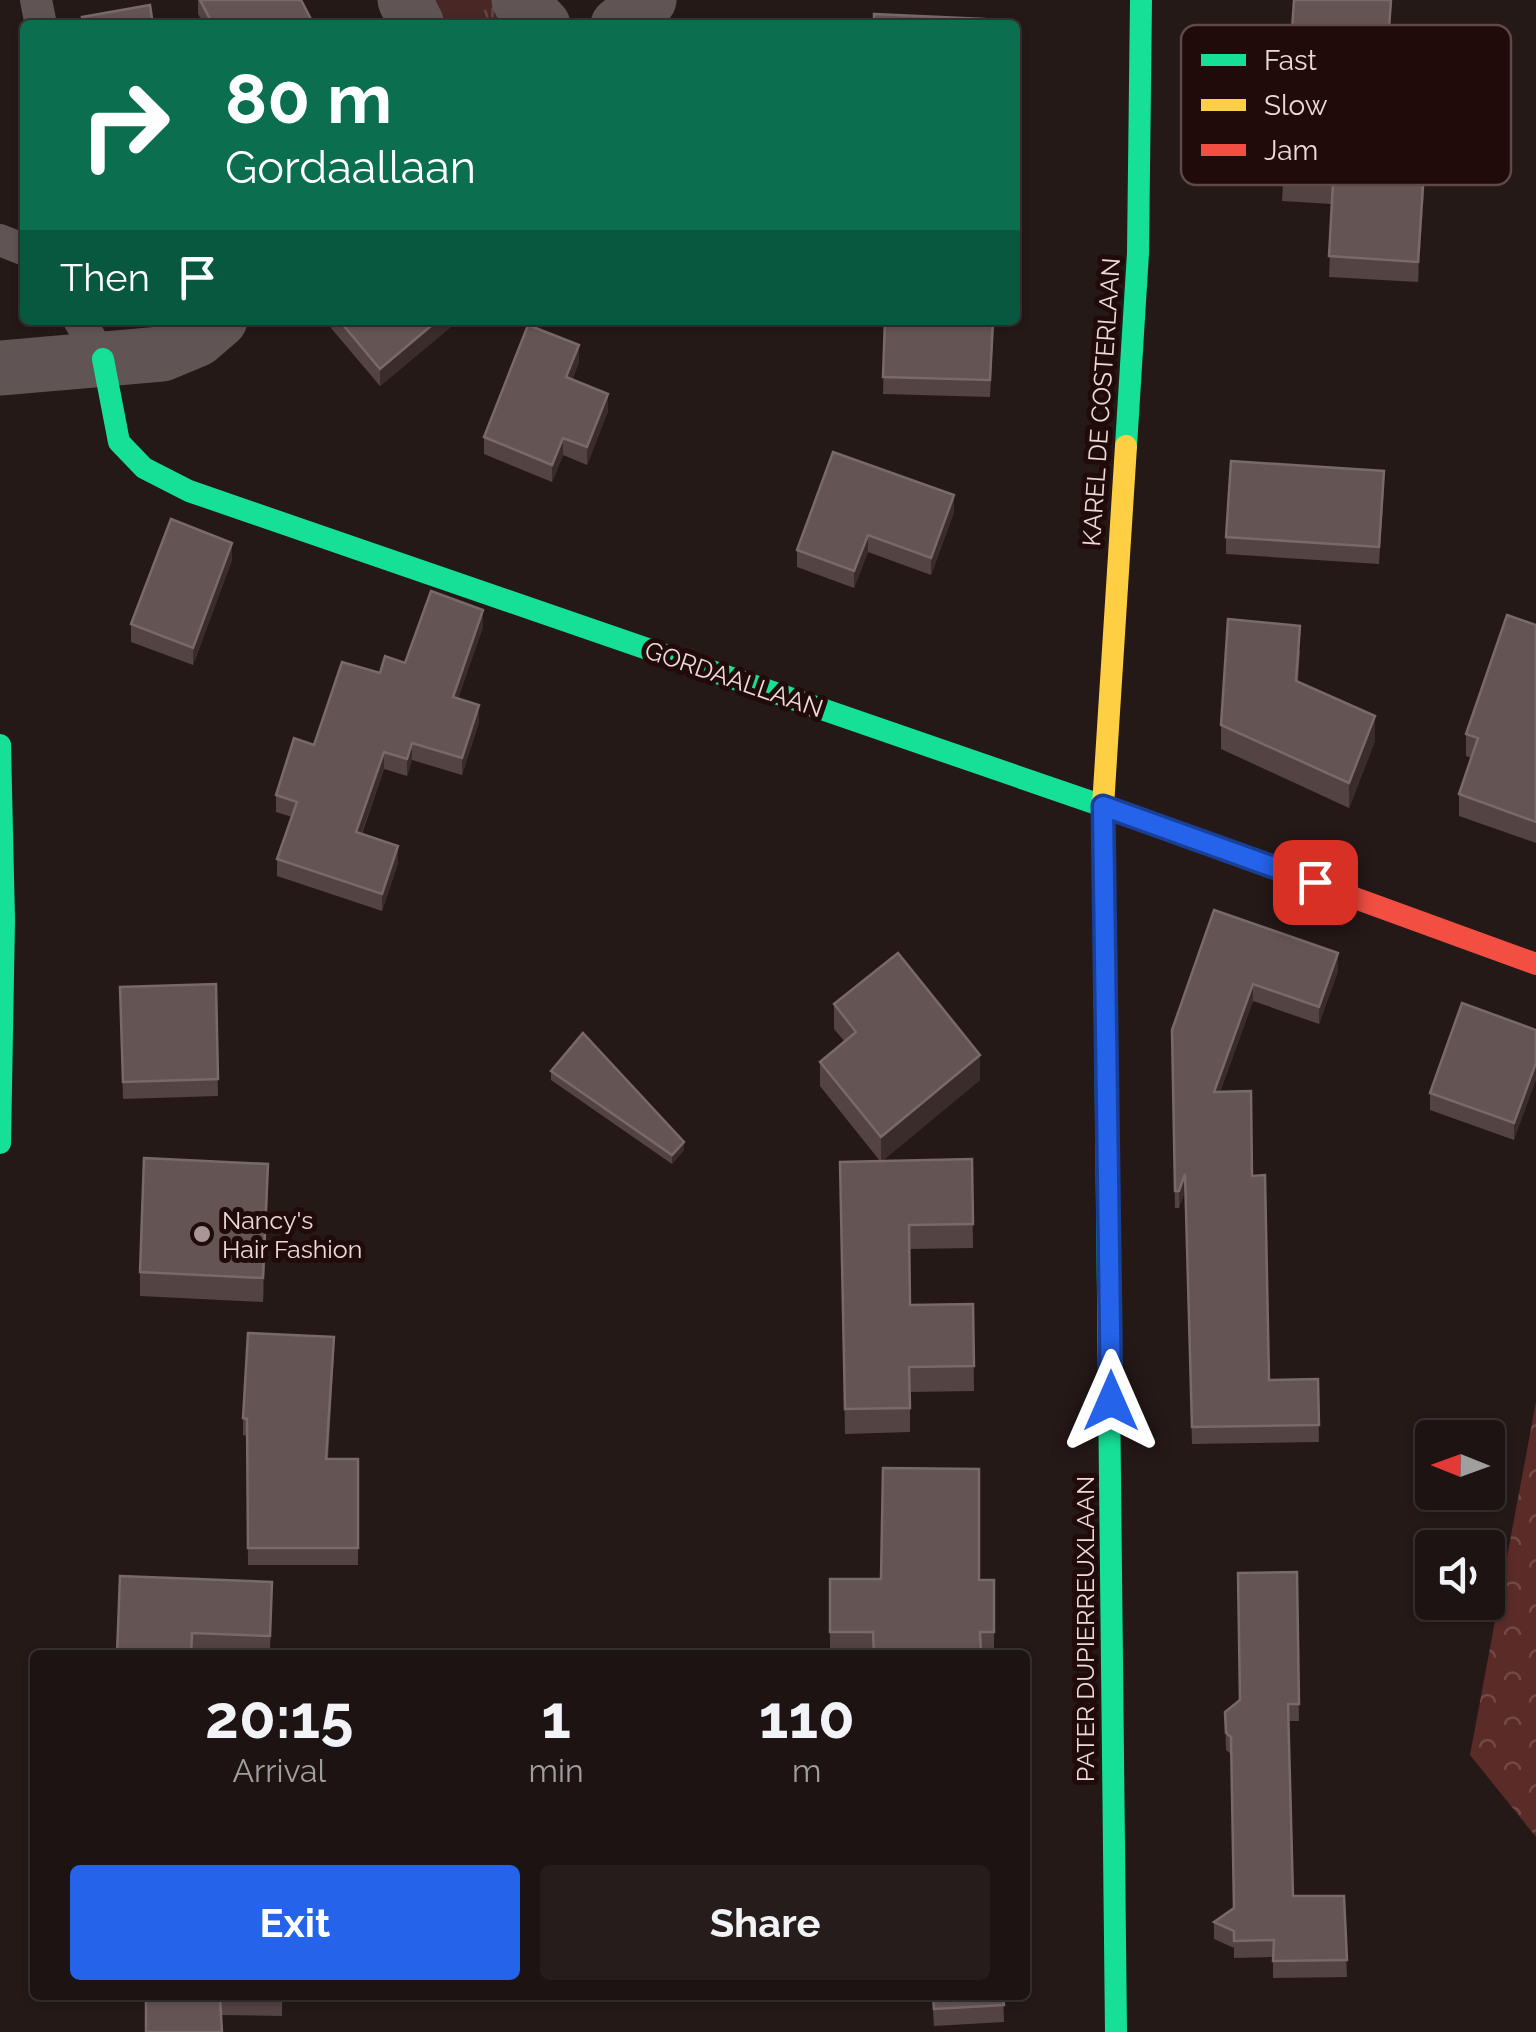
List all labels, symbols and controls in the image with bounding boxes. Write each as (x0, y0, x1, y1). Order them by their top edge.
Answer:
legend (1181, 25, 1511, 185)
text: Fast (1264, 44, 1317, 77)
text: 80 m (225, 57, 392, 139)
icon: right (60, 60, 190, 190)
text: Slow (1264, 89, 1328, 122)
text: Jam (1264, 134, 1318, 167)
text: Gordaallaan (225, 141, 476, 194)
icon: arrive (170, 250, 225, 305)
text: Then (60, 255, 150, 300)
street label: KAREL DE COSTERLAAN (1076, 257, 1126, 547)
street label: GORDAALLAAN (641, 634, 827, 724)
pin (1273, 840, 1358, 925)
icon: arrive (1288, 855, 1343, 910)
place label: Nancy's Hair Fashion (222, 1205, 362, 1264)
marker: Nancy's Hair Fashion (191, 1223, 213, 1245)
position arrow (1059, 1349, 1163, 1453)
north arrow (1415, 1420, 1505, 1510)
map controls (1415, 1420, 1505, 1620)
street label: PATER DUPIERREUXLAAN (1070, 1476, 1100, 1782)
button: sound (1415, 1530, 1505, 1620)
text: 20:15 (205, 1682, 354, 1752)
text: 1 (541, 1682, 571, 1752)
text: 110 (759, 1682, 855, 1752)
text: Arrival (232, 1752, 326, 1789)
text: min (529, 1752, 584, 1789)
text: m (792, 1752, 822, 1789)
button: Exit (70, 1865, 520, 1980)
button: Share (540, 1865, 990, 1980)

